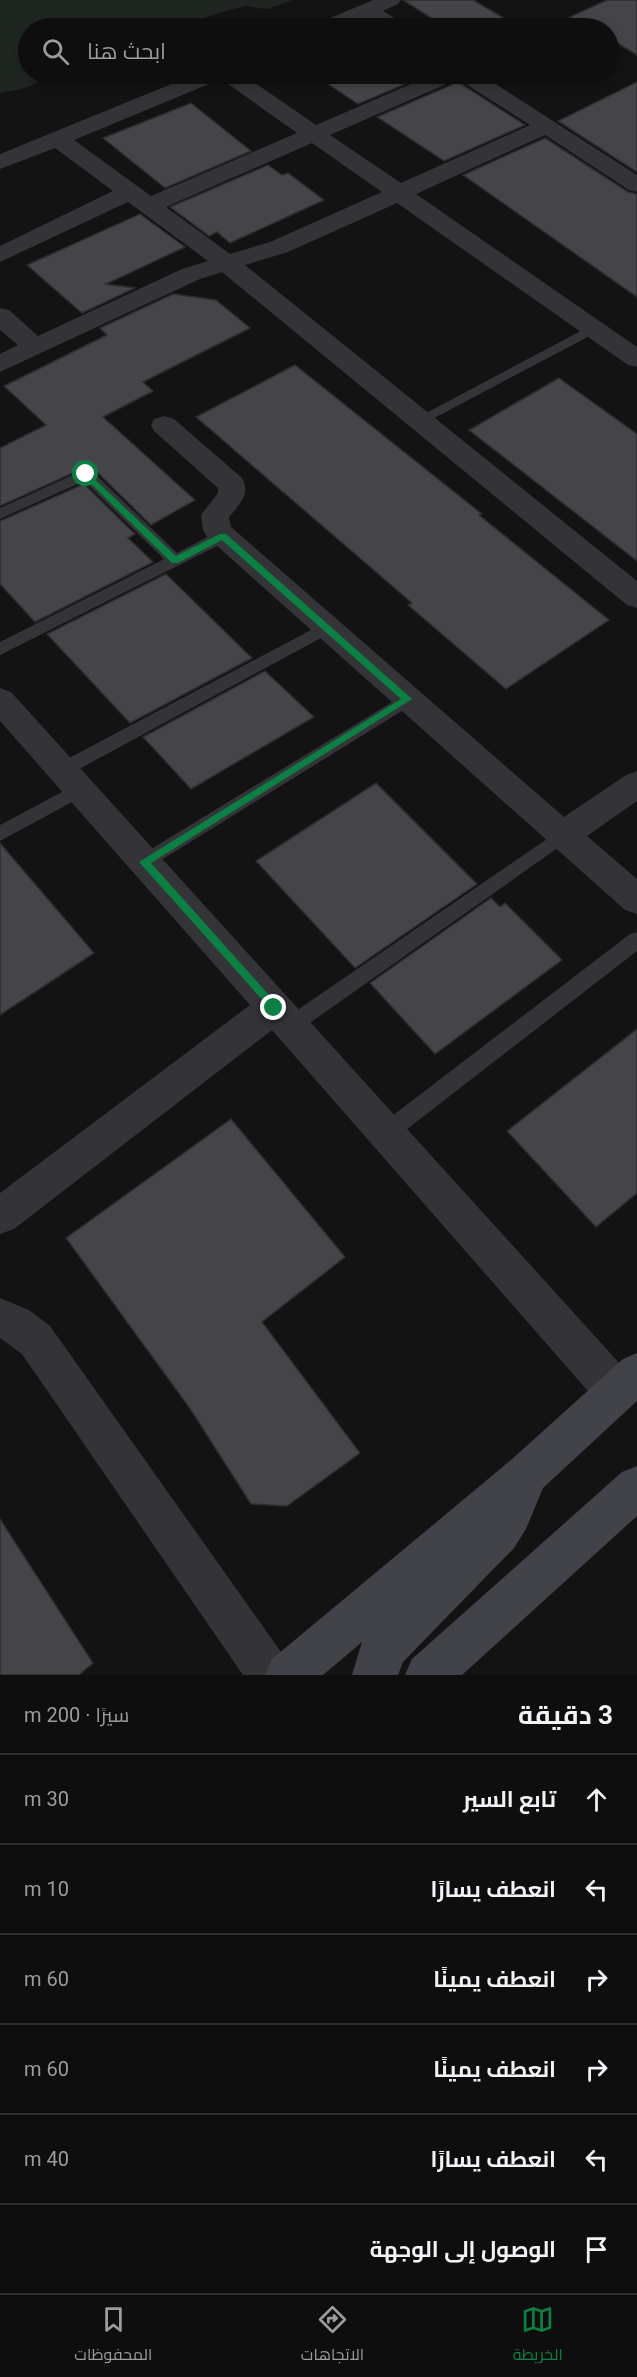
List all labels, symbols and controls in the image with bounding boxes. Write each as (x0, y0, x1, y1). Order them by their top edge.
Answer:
search box (18, 18, 619, 84)
icon: search (39, 35, 72, 68)
text: ابحث هنا (87, 39, 166, 64)
route start (72, 460, 98, 486)
route end (260, 994, 286, 1020)
text: 3 دقيقة (518, 1700, 613, 1730)
text: سيرًا · 200 m (24, 1703, 129, 1727)
icon: ahead (580, 1783, 613, 1816)
text: 30 m (24, 1787, 69, 1811)
text: تابع السير (463, 1787, 556, 1812)
icon: left (580, 1873, 613, 1906)
text: 10 m (24, 1877, 69, 1901)
text: انعطف يسارًا (431, 1877, 556, 1902)
icon: right (580, 1963, 613, 1996)
text: 60 m (24, 1967, 69, 1991)
text: انعطف يمينًا (433, 1967, 556, 1992)
icon: right (580, 2053, 613, 2086)
text: 60 m (24, 2057, 69, 2081)
text: انعطف يمينًا (433, 2057, 556, 2082)
icon: left (580, 2143, 613, 2176)
text: 40 m (24, 2147, 69, 2171)
text: انعطف يسارًا (431, 2147, 556, 2172)
icon: arrive (580, 2233, 613, 2266)
text: الوصول إلى الوجهة (370, 2237, 556, 2262)
tab: المحفوظات (74, 2303, 152, 2369)
tab: الاتجاهات (301, 2303, 364, 2369)
tab: الخريطة (513, 2303, 563, 2369)

